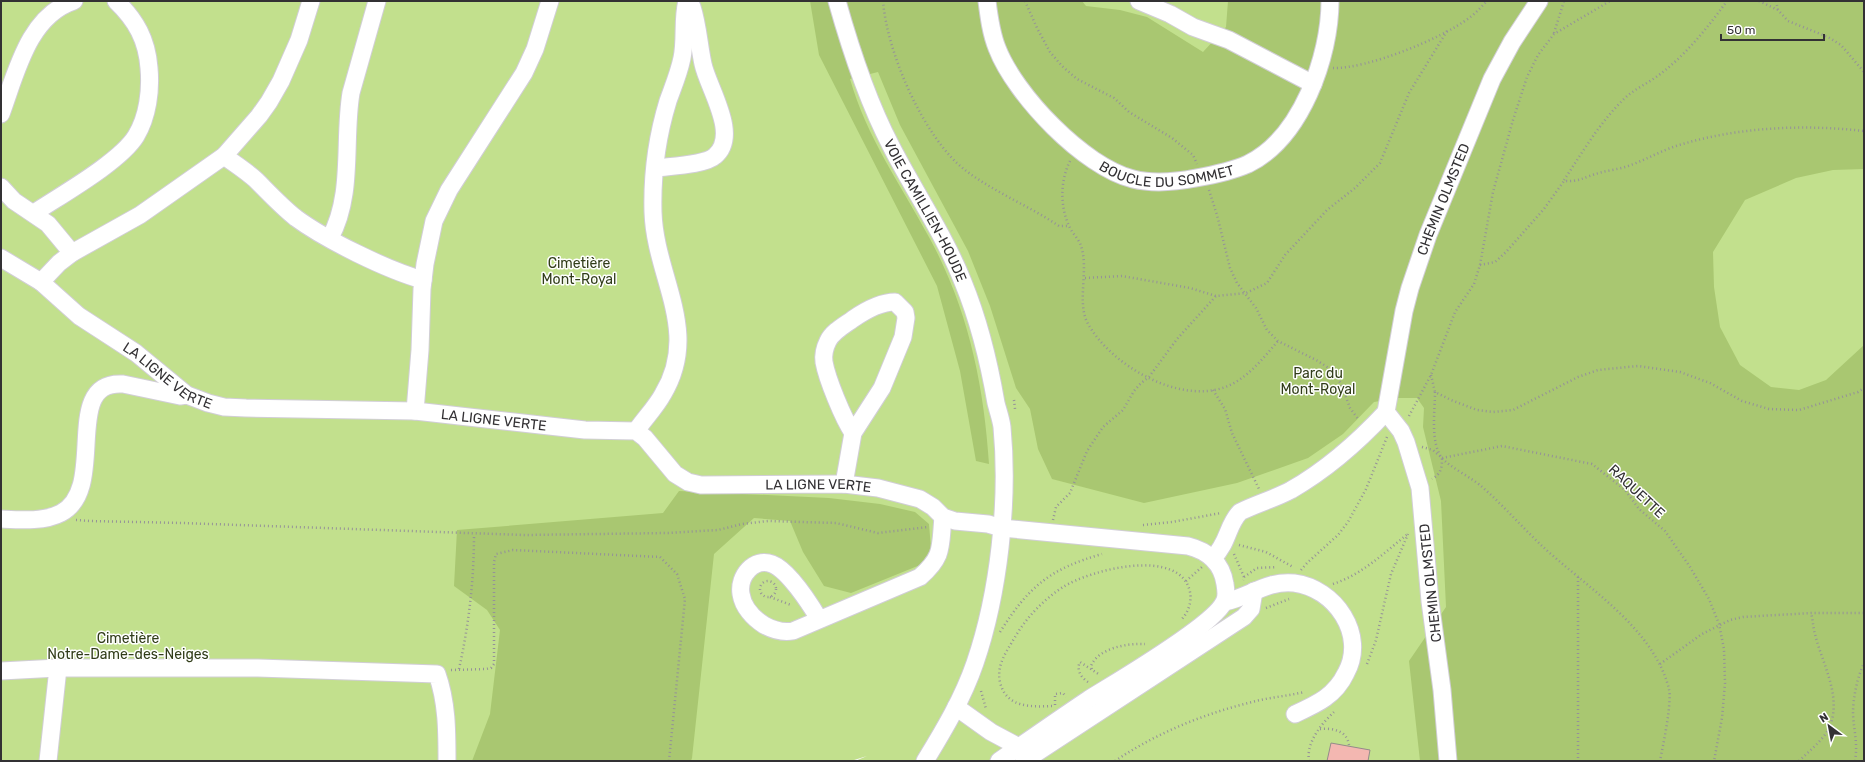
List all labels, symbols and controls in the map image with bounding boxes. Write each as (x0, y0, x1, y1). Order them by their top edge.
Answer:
scale bar (1721, 16, 1824, 42)
text: 50 m (1727, 23, 1755, 37)
street label: VOIE CAMILLIEN-HOUDE (880, 136, 970, 284)
street label: CHEMIN OLMSTED (1414, 141, 1474, 258)
street label: BOUCLE DU SOMMET (1096, 158, 1236, 191)
park label: Cimetière Mont-Royal (542, 255, 616, 288)
street label: LA LIGNE VERTE (120, 339, 215, 413)
park label: Parc du Mont-Royal (1281, 365, 1355, 398)
street label: LA LIGNE VERTE (440, 406, 547, 435)
street label: RAQUETTE (1605, 461, 1668, 522)
street label: LA LIGNE VERTE (765, 476, 872, 496)
street label: CHEMIN OLMSTED (1416, 523, 1445, 643)
park label: Cimetière Notre-Dame-des-Neiges (47, 630, 209, 663)
north arrow (1809, 706, 1849, 746)
text: N (1817, 710, 1831, 726)

